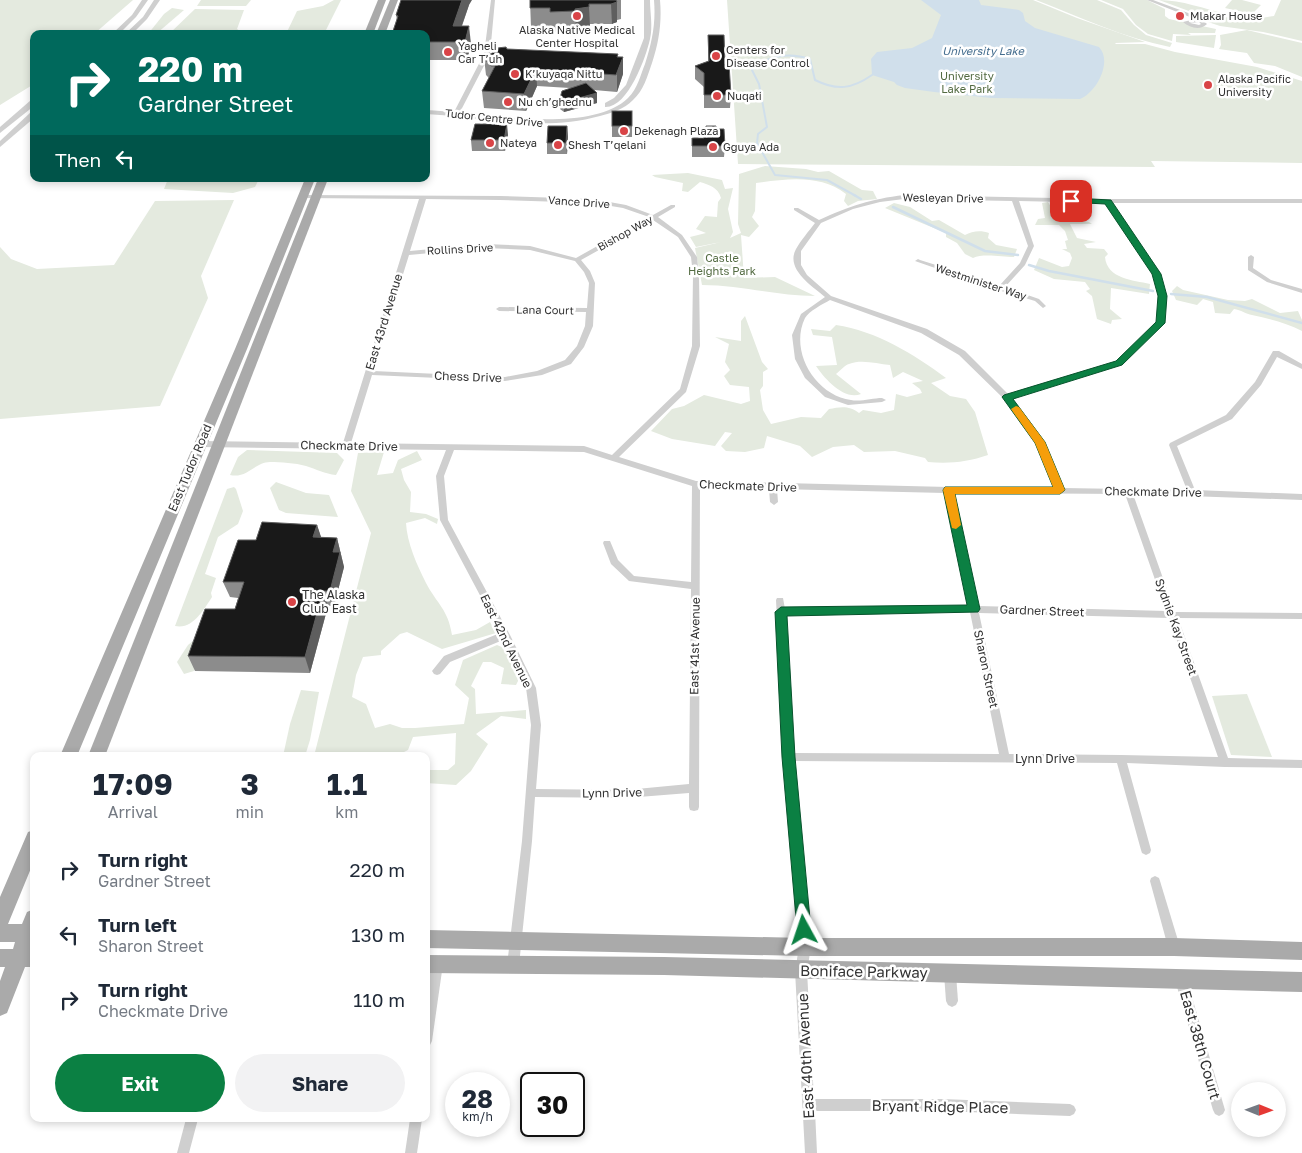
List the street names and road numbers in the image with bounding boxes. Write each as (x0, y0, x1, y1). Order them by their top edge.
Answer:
street label: Tudor Centre Drive (444, 106, 544, 129)
street label: Wesleyan Drive (903, 190, 983, 205)
street label: Vance Drive (548, 193, 610, 210)
street label: Bishop Way (595, 212, 655, 253)
street label: Rollins Drive (426, 240, 494, 257)
street label: Westminister Way (934, 261, 1028, 302)
street label: East 43rd Avenue (362, 272, 405, 372)
street label: Lana Court (516, 302, 574, 317)
street label: Chess Drive (434, 368, 502, 385)
street label: East Tudor Road (164, 422, 215, 514)
street label: Checkmate Drive (300, 437, 398, 454)
street label: Checkmate Drive (699, 476, 797, 495)
street label: Checkmate Drive (1104, 483, 1202, 500)
street label: Sydnie Kay Street (1152, 576, 1201, 677)
street label: East 42nd Avenue (477, 591, 536, 690)
street label: East 41st Avenue (686, 597, 703, 695)
street label: Gardner Street (999, 602, 1085, 619)
street label: Sharon Street (971, 628, 1002, 710)
street label: Lynn Drive (1015, 751, 1075, 766)
street label: Lynn Drive (582, 784, 642, 801)
street label: Boniface Parkway (800, 961, 929, 981)
street label: East 38th Court (1177, 988, 1225, 1101)
street label: East 40th Avenue (793, 993, 817, 1119)
street label: Bryant Ridge Place (872, 1096, 1009, 1116)

